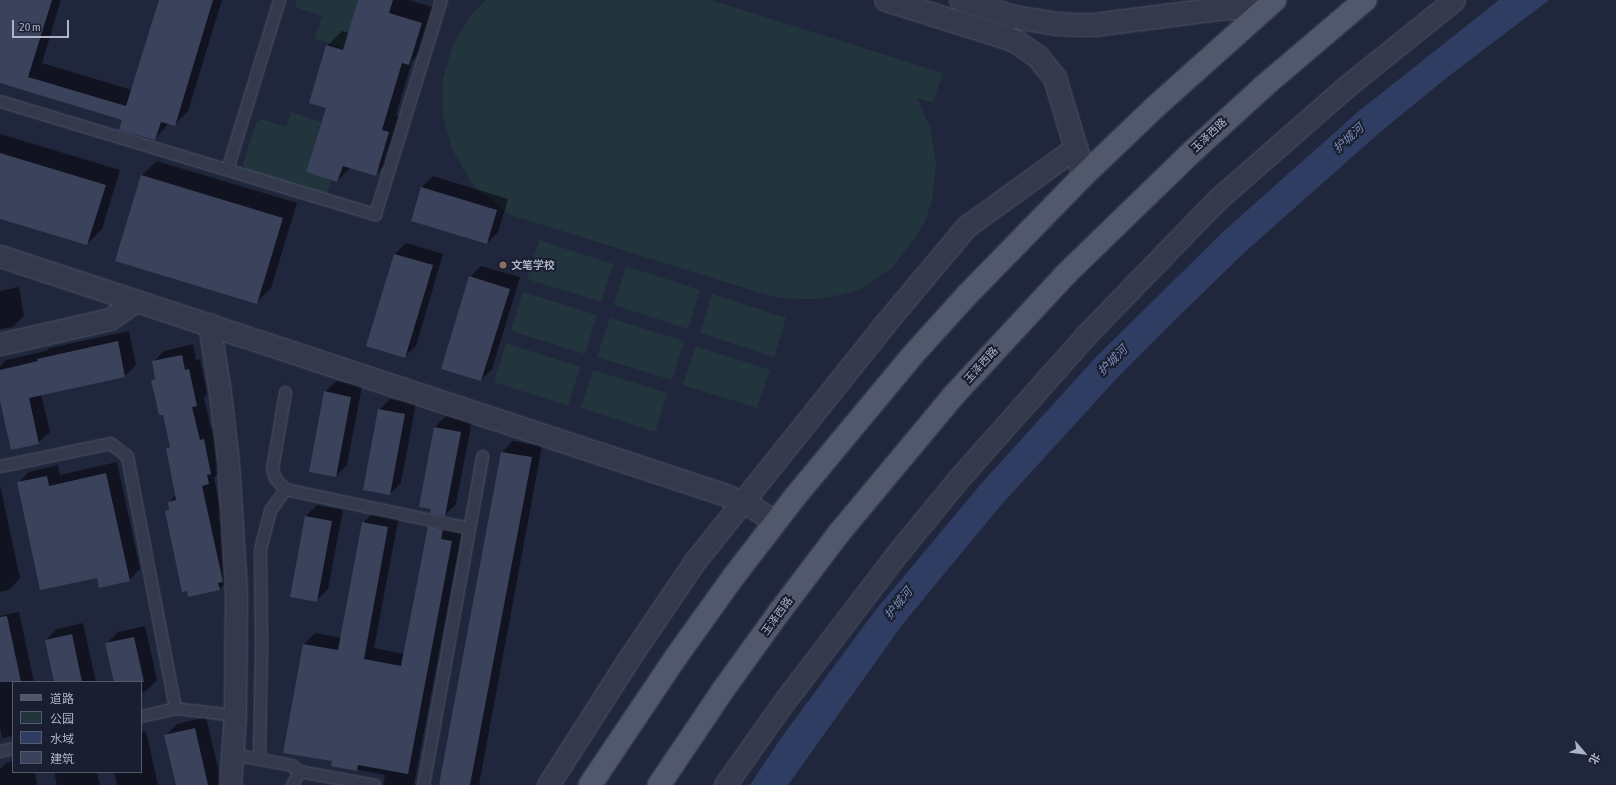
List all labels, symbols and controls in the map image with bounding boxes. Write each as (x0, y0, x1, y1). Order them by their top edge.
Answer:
scale bar (14, 12, 71, 38)
text: 20 m (19, 20, 41, 34)
street label: 玉泽西路 (1188, 115, 1230, 155)
water label: 护城河 (1331, 122, 1367, 156)
place label: 文笔学校 (511, 258, 555, 272)
marker: 文笔学校 (498, 260, 508, 270)
water label: 护城河 (1095, 343, 1131, 379)
street label: 玉泽西路 (961, 344, 1001, 386)
water label: 护城河 (882, 585, 916, 623)
street label: 玉泽西路 (759, 594, 795, 638)
legend (12, 681, 142, 773)
text: 道路 (50, 692, 74, 706)
text: 公园 (50, 712, 74, 726)
text: 水域 (50, 732, 74, 746)
north arrow (1564, 733, 1604, 773)
text: 北 (1587, 751, 1602, 766)
text: 建筑 (50, 752, 74, 766)

